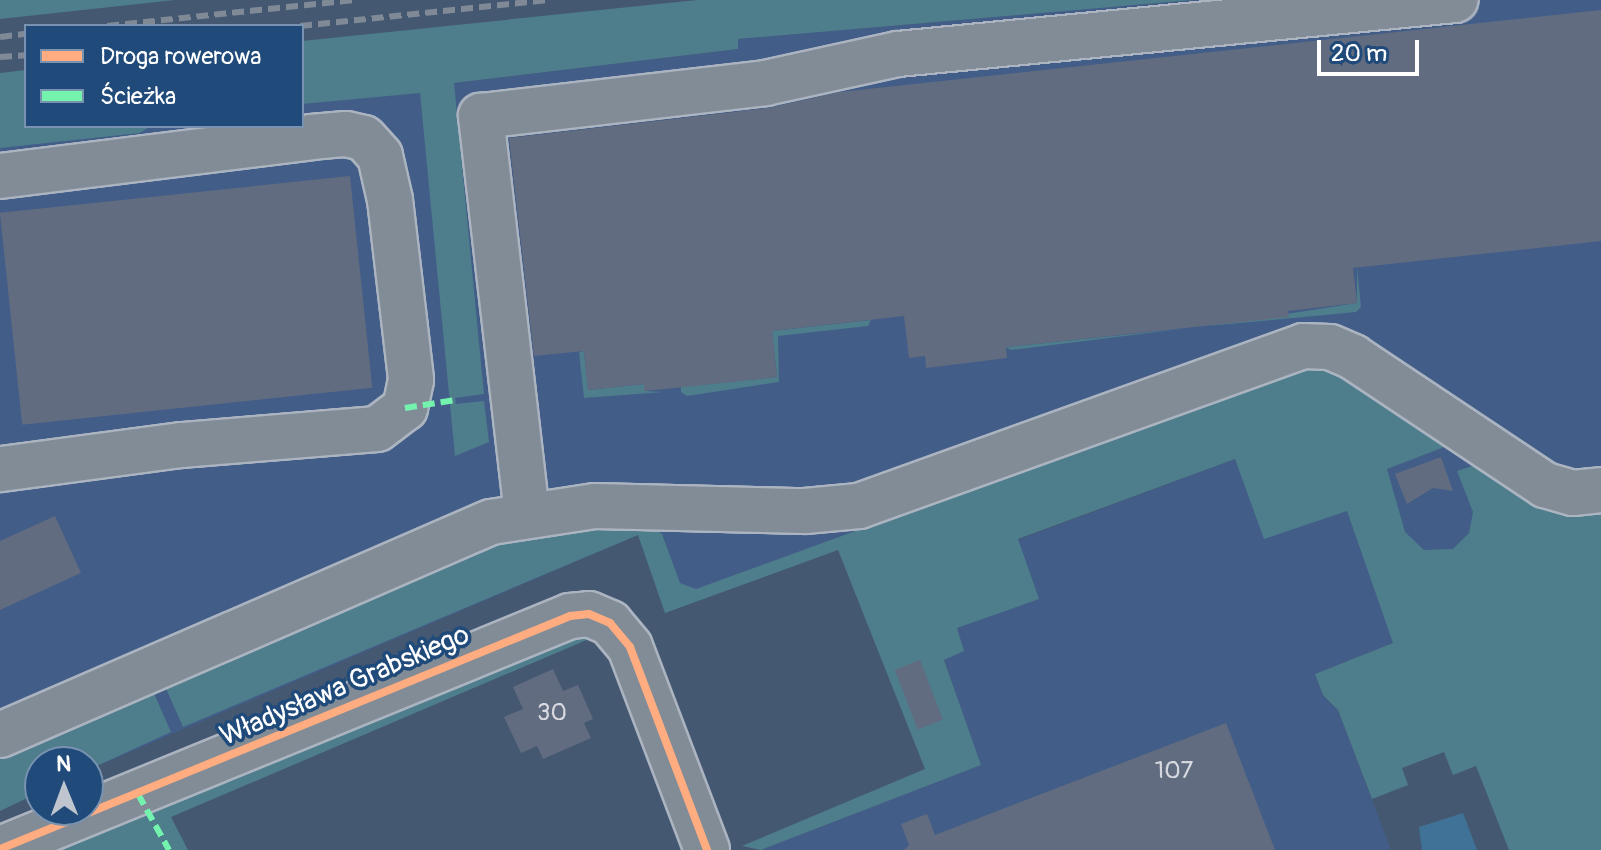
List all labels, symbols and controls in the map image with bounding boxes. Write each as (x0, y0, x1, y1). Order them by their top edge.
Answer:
legend (24, 24, 304, 128)
scale bar (1321, 24, 1423, 74)
text: 20 m (1331, 39, 1387, 68)
text: Droga rowerowa (100, 42, 261, 71)
text: Ścieżka (100, 82, 176, 111)
street label: Władysława Grabskiego (215, 618, 475, 754)
house number: 30 (537, 699, 567, 727)
north arrow (24, 746, 104, 826)
text: N (56, 750, 71, 778)
house number: 107 (1155, 757, 1193, 785)

